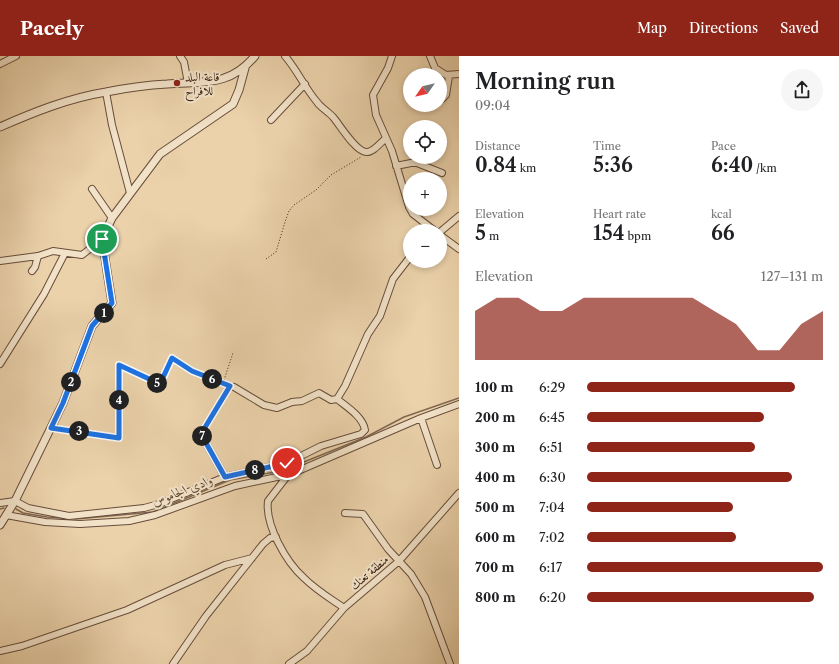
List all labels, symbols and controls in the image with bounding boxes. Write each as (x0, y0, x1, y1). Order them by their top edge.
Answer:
text: Pacely (20, 17, 84, 40)
text: Map (637, 19, 667, 37)
text: Directions (689, 19, 758, 37)
text: Saved (780, 19, 819, 37)
north arrow (403, 68, 447, 112)
map controls (403, 68, 447, 268)
text: Morning run (475, 68, 615, 95)
place label: قاعة البلد للافراح (185, 69, 219, 102)
button: share (781, 69, 823, 111)
marker: قاعة البلد للافراح (172, 78, 182, 88)
text: 09:04 (475, 97, 510, 113)
button: locate (403, 120, 447, 164)
text: Distance (475, 139, 521, 153)
text: Time (593, 139, 621, 153)
text: Pace (711, 139, 736, 153)
text: 0.84 (475, 153, 517, 177)
text: 5:36 (593, 153, 633, 177)
text: 6:40 (711, 153, 753, 177)
text: km (517, 161, 536, 175)
text: /km (753, 161, 777, 175)
button: + (403, 172, 447, 216)
text: Elevation (475, 207, 524, 221)
text: Heart rate (593, 207, 646, 221)
text: kcal (711, 207, 732, 221)
text: 5 (475, 221, 486, 245)
text: 154 (593, 221, 625, 245)
text: 66 (711, 221, 735, 245)
pin (85, 222, 119, 256)
button: − (403, 224, 447, 268)
icon: arrive (91, 228, 113, 250)
text: m (486, 229, 499, 243)
text: bpm (625, 229, 651, 243)
text: Elevation (475, 268, 533, 284)
text: 127–131 m (761, 268, 823, 284)
pin: 1 (94, 303, 114, 323)
text: 1 (102, 306, 106, 320)
pin: 6 (202, 369, 222, 389)
pin: 2 (61, 372, 81, 392)
text: 6 (209, 372, 215, 386)
pin: 5 (147, 373, 167, 393)
text: 2 (68, 375, 74, 389)
text: 5 (154, 376, 160, 390)
text: 100 m (475, 379, 514, 395)
text: 6:29 (539, 379, 565, 395)
pin: 4 (109, 390, 129, 410)
text: 4 (116, 393, 122, 407)
text: 200 m (475, 409, 515, 425)
text: 6:45 (539, 409, 565, 425)
pin: 3 (69, 421, 89, 441)
text: 3 (76, 424, 82, 438)
pin: 7 (192, 426, 212, 446)
text: 7 (199, 429, 205, 443)
text: 300 m (475, 439, 515, 455)
text: 6:51 (539, 439, 563, 455)
pin (270, 446, 304, 480)
icon: check (276, 452, 298, 474)
pin: 8 (245, 460, 265, 480)
text: 8 (252, 463, 258, 477)
text: 400 m (475, 469, 515, 485)
text: 6:30 (539, 469, 566, 485)
water label: وادي الجاموس (149, 471, 216, 512)
text: 500 m (475, 499, 515, 515)
text: 7:04 (539, 499, 565, 515)
text: 600 m (475, 529, 516, 545)
text: 7:02 (539, 529, 565, 545)
street label: منطقة تعنك (347, 551, 391, 593)
text: 700 m (475, 559, 515, 575)
text: 6:17 (539, 559, 562, 575)
text: 800 m (475, 589, 516, 605)
text: 6:20 (539, 589, 566, 605)

